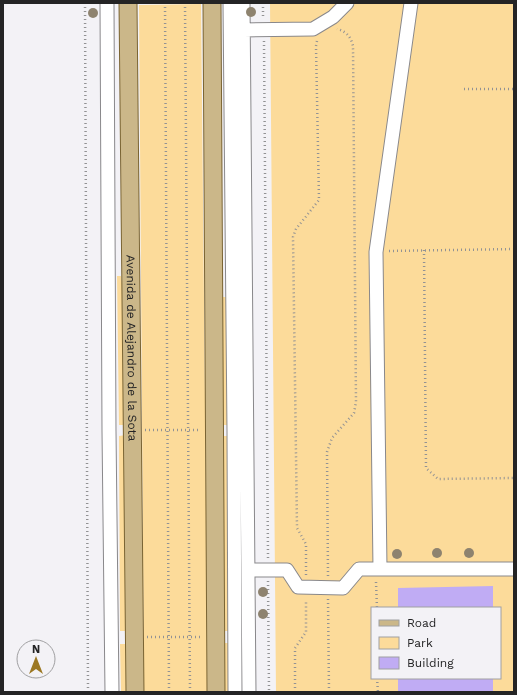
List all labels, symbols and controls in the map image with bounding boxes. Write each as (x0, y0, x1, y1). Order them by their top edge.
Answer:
street label: Avenida de Alejandro de la Sota (124, 255, 139, 442)
legend (371, 607, 501, 679)
text: Road (407, 616, 436, 630)
text: Park (407, 636, 433, 650)
north arrow (16, 639, 56, 679)
text: N (32, 643, 40, 656)
text: Building (407, 656, 454, 670)

